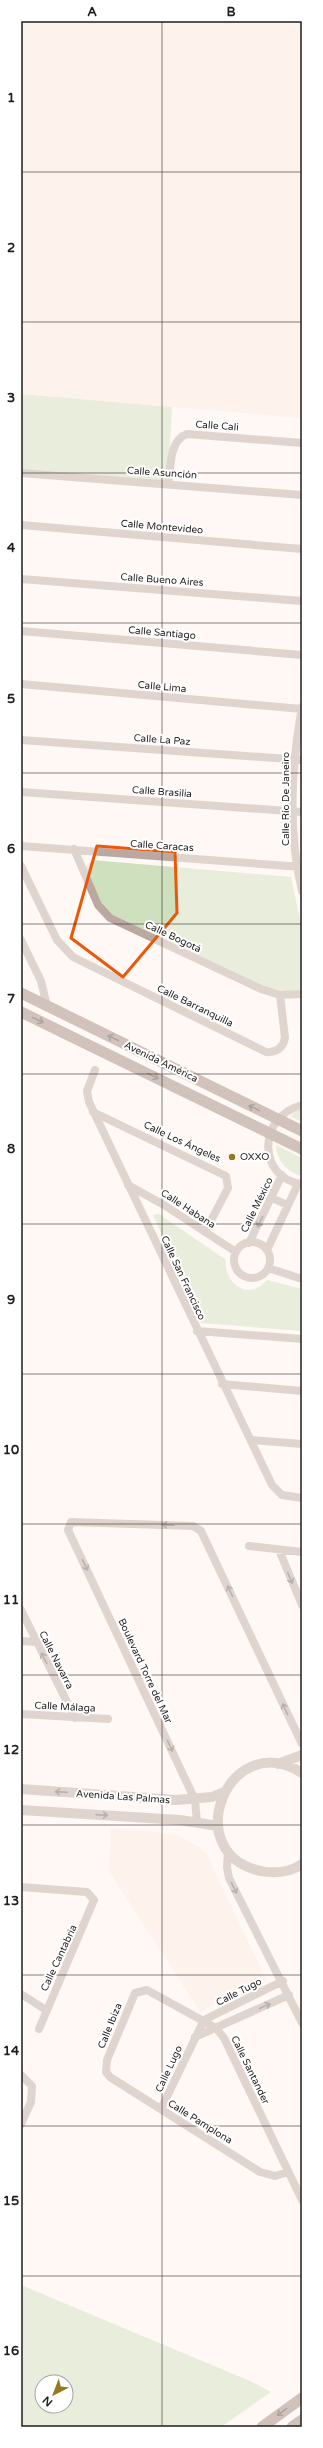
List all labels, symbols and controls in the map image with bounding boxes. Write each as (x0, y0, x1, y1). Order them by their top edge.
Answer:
text: A (87, 4, 97, 20)
text: B (226, 4, 236, 20)
text: 1 (7, 90, 15, 106)
text: 2 (7, 240, 15, 256)
text: 3 (7, 390, 15, 406)
street label: Calle Cali (195, 419, 239, 433)
street label: Calle Asunción (127, 465, 197, 481)
street label: Calle Montevideo (120, 517, 204, 537)
text: 4 (7, 540, 16, 556)
street label: Calle Bueno Aires (120, 571, 204, 589)
street label: Calle Santiago (128, 624, 196, 642)
street label: Calle Lima (137, 679, 187, 695)
text: 5 (7, 691, 15, 707)
street label: Calle La Paz (133, 732, 191, 748)
street label: Calle Río De Janeiro (280, 752, 292, 846)
street label: Calle Brasilia (132, 784, 192, 800)
street label: Calle Caracas (130, 838, 194, 854)
text: 6 (7, 841, 15, 857)
street label: Calle Bogotá (143, 919, 203, 955)
street label: Calle Barranquilla (155, 982, 235, 1030)
text: 7 (7, 991, 15, 1007)
one-way arrow (32, 1017, 44, 1024)
one-way arrow (107, 1034, 119, 1041)
street label: Avenida América (122, 1039, 200, 1085)
one-way arrow (147, 1073, 159, 1080)
one-way arrow (249, 1104, 261, 1111)
street label: Calle Los Ángeles (142, 1119, 223, 1165)
text: 8 (7, 1141, 15, 1157)
place label: OXXO (240, 1151, 269, 1163)
marker: OXXO (227, 1152, 237, 1162)
street label: Calle México (238, 1175, 276, 1235)
street label: Calle Habana (158, 1187, 218, 1231)
one-way arrow (256, 1216, 263, 1228)
street label: Calle San Francisco (158, 1234, 208, 1322)
text: 9 (7, 1292, 15, 1308)
text: 10 (3, 1442, 19, 1458)
one-way arrow (162, 1521, 175, 1528)
one-way arrow (82, 1559, 89, 1571)
one-way arrow (287, 1571, 295, 1583)
one-way arrow (226, 1586, 233, 1598)
text: 11 (3, 1592, 19, 1608)
street label: Boulevard Torre del Mar (115, 1617, 175, 1725)
street label: Calle Navarra (36, 1629, 76, 1691)
one-way arrow (40, 1652, 47, 1664)
street label: Calle Málaga (34, 1699, 96, 1715)
one-way arrow (281, 1703, 289, 1715)
one-way arrow (167, 1740, 174, 1752)
text: 12 (3, 1742, 19, 1758)
street label: Avenida Las Palmas (76, 1788, 171, 1806)
one-way arrow (54, 1789, 67, 1796)
one-way arrow (95, 1812, 108, 1819)
one-way arrow (231, 1882, 239, 1894)
text: 13 (3, 1893, 19, 1909)
street label: Calle Cantabria (38, 1923, 80, 1993)
street label: Calle Tugo (214, 1975, 264, 2009)
street label: Calle Ibiza (95, 2002, 125, 2050)
one-way arrow (258, 2002, 270, 2009)
street label: Calle Santander (228, 2034, 272, 2106)
text: 14 (3, 2043, 20, 2059)
street label: Calle Lugo (153, 2044, 185, 2094)
street label: Calle Pamplona (166, 2097, 234, 2147)
text: 15 (3, 2193, 19, 2209)
text: 16 (3, 2343, 19, 2359)
north arrow (34, 2374, 74, 2414)
text: N (40, 2393, 55, 2409)
one-way arrow (277, 2408, 288, 2417)

